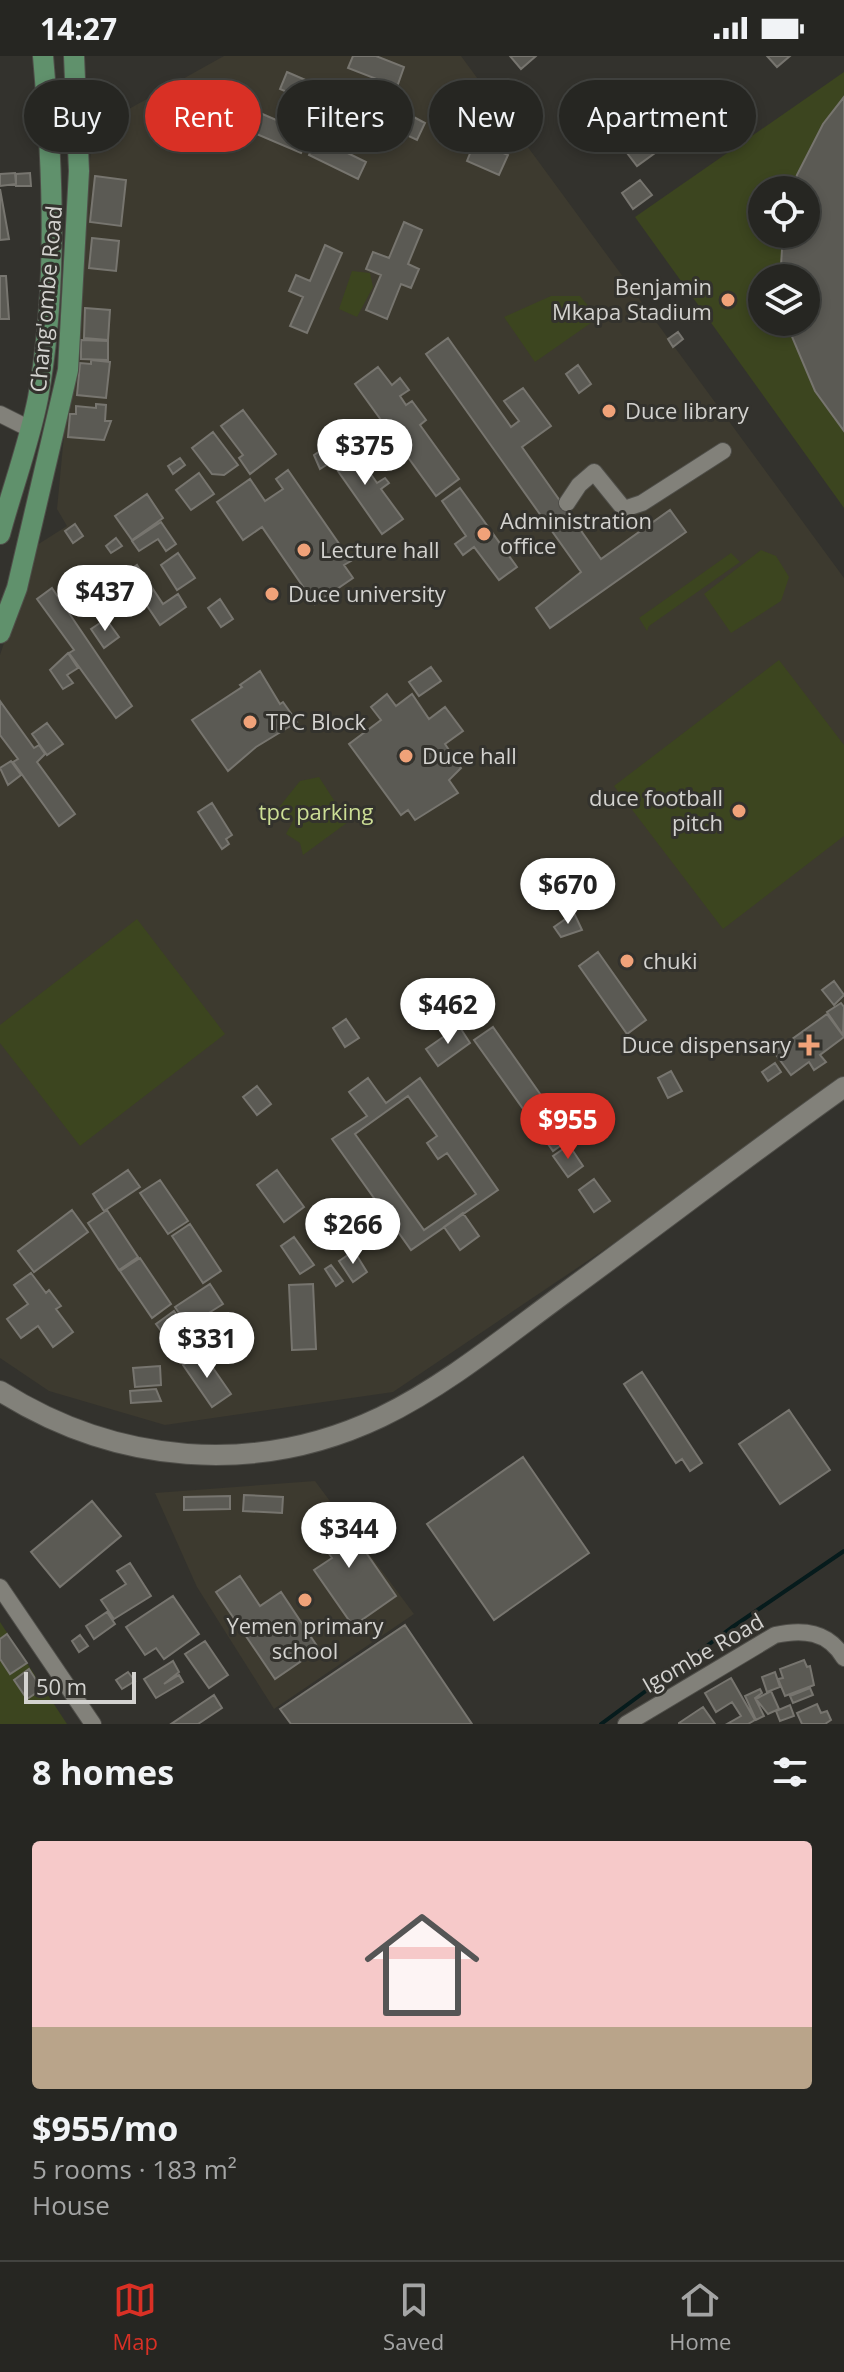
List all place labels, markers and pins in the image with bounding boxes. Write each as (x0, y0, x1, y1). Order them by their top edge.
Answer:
place label: Benjamin Mkapa Stadium (552, 271, 712, 326)
marker: Benjamin Mkapa Stadium (719, 291, 737, 309)
place label: Duce library (625, 395, 750, 425)
marker: Duce library (600, 402, 618, 420)
pin: $375 (318, 419, 412, 487)
place label: Administration office (500, 505, 652, 560)
marker: Administration office (475, 525, 493, 543)
place label: Lecture hall (320, 534, 440, 564)
marker: Lecture hall (295, 541, 313, 559)
pin: $437 (58, 565, 152, 633)
place label: Duce university (288, 578, 447, 608)
marker: Duce university (263, 585, 281, 603)
place label: TPC Block (266, 706, 366, 736)
marker: TPC Block (241, 713, 259, 731)
place label: Duce hall (422, 740, 517, 770)
marker: Duce hall (397, 747, 415, 765)
place label: duce football pitch (589, 782, 723, 837)
marker: duce football pitch (730, 802, 748, 820)
pin: $670 (521, 858, 615, 926)
place label: chuki (643, 945, 698, 975)
marker: chuki (618, 952, 636, 970)
pin: $462 (401, 978, 495, 1046)
place label: Duce dispensary (621, 1029, 792, 1059)
marker: Duce dispensary (798, 1034, 820, 1056)
pin: $955 (521, 1093, 615, 1161)
pin: $266 (306, 1198, 400, 1266)
pin: $331 (160, 1312, 254, 1380)
pin: $344 (302, 1502, 396, 1570)
marker: Yemen primary school (296, 1591, 314, 1609)
place label: Yemen primary school (226, 1610, 385, 1665)

